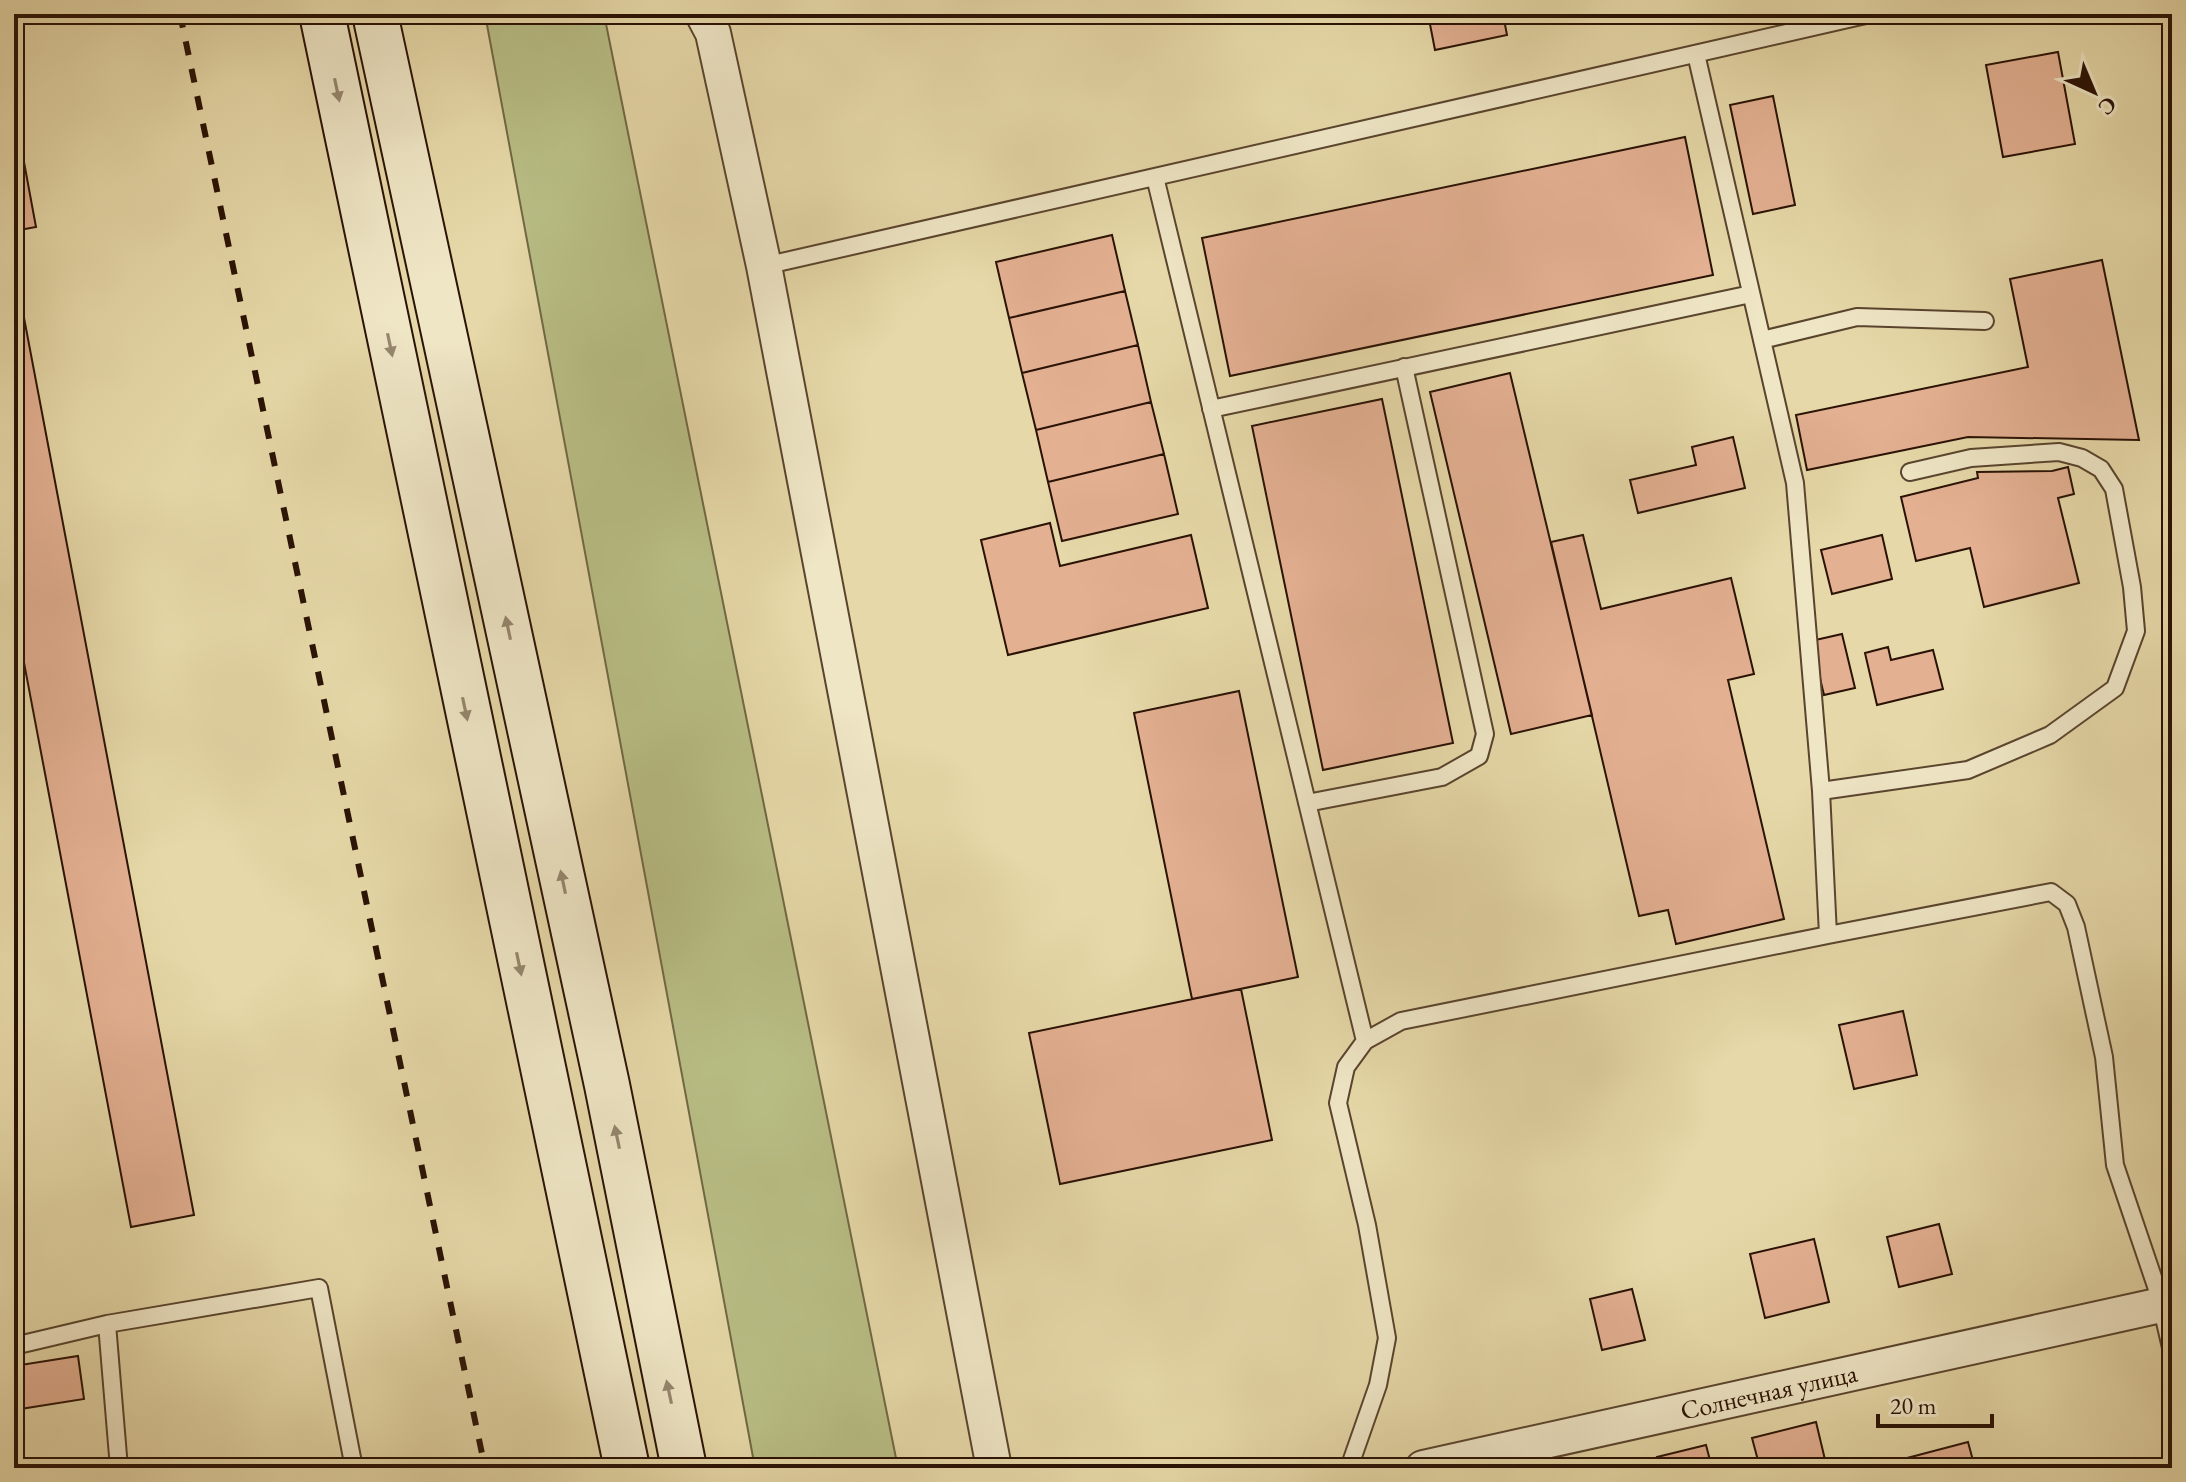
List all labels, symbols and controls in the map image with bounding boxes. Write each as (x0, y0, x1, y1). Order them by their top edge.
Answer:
north arrow (2054, 52, 2134, 132)
one-way arrow (331, 78, 344, 103)
text: С (2092, 90, 2123, 122)
one-way arrow (384, 333, 397, 358)
one-way arrow (502, 616, 514, 641)
one-way arrow (459, 697, 472, 722)
one-way arrow (556, 870, 569, 895)
one-way arrow (513, 951, 526, 976)
one-way arrow (610, 1124, 623, 1149)
street label: Солнечная улица (1677, 1356, 1861, 1428)
scale bar (1878, 1378, 1992, 1428)
one-way arrow (662, 1379, 675, 1404)
text: 20 m (1890, 1390, 1937, 1421)

